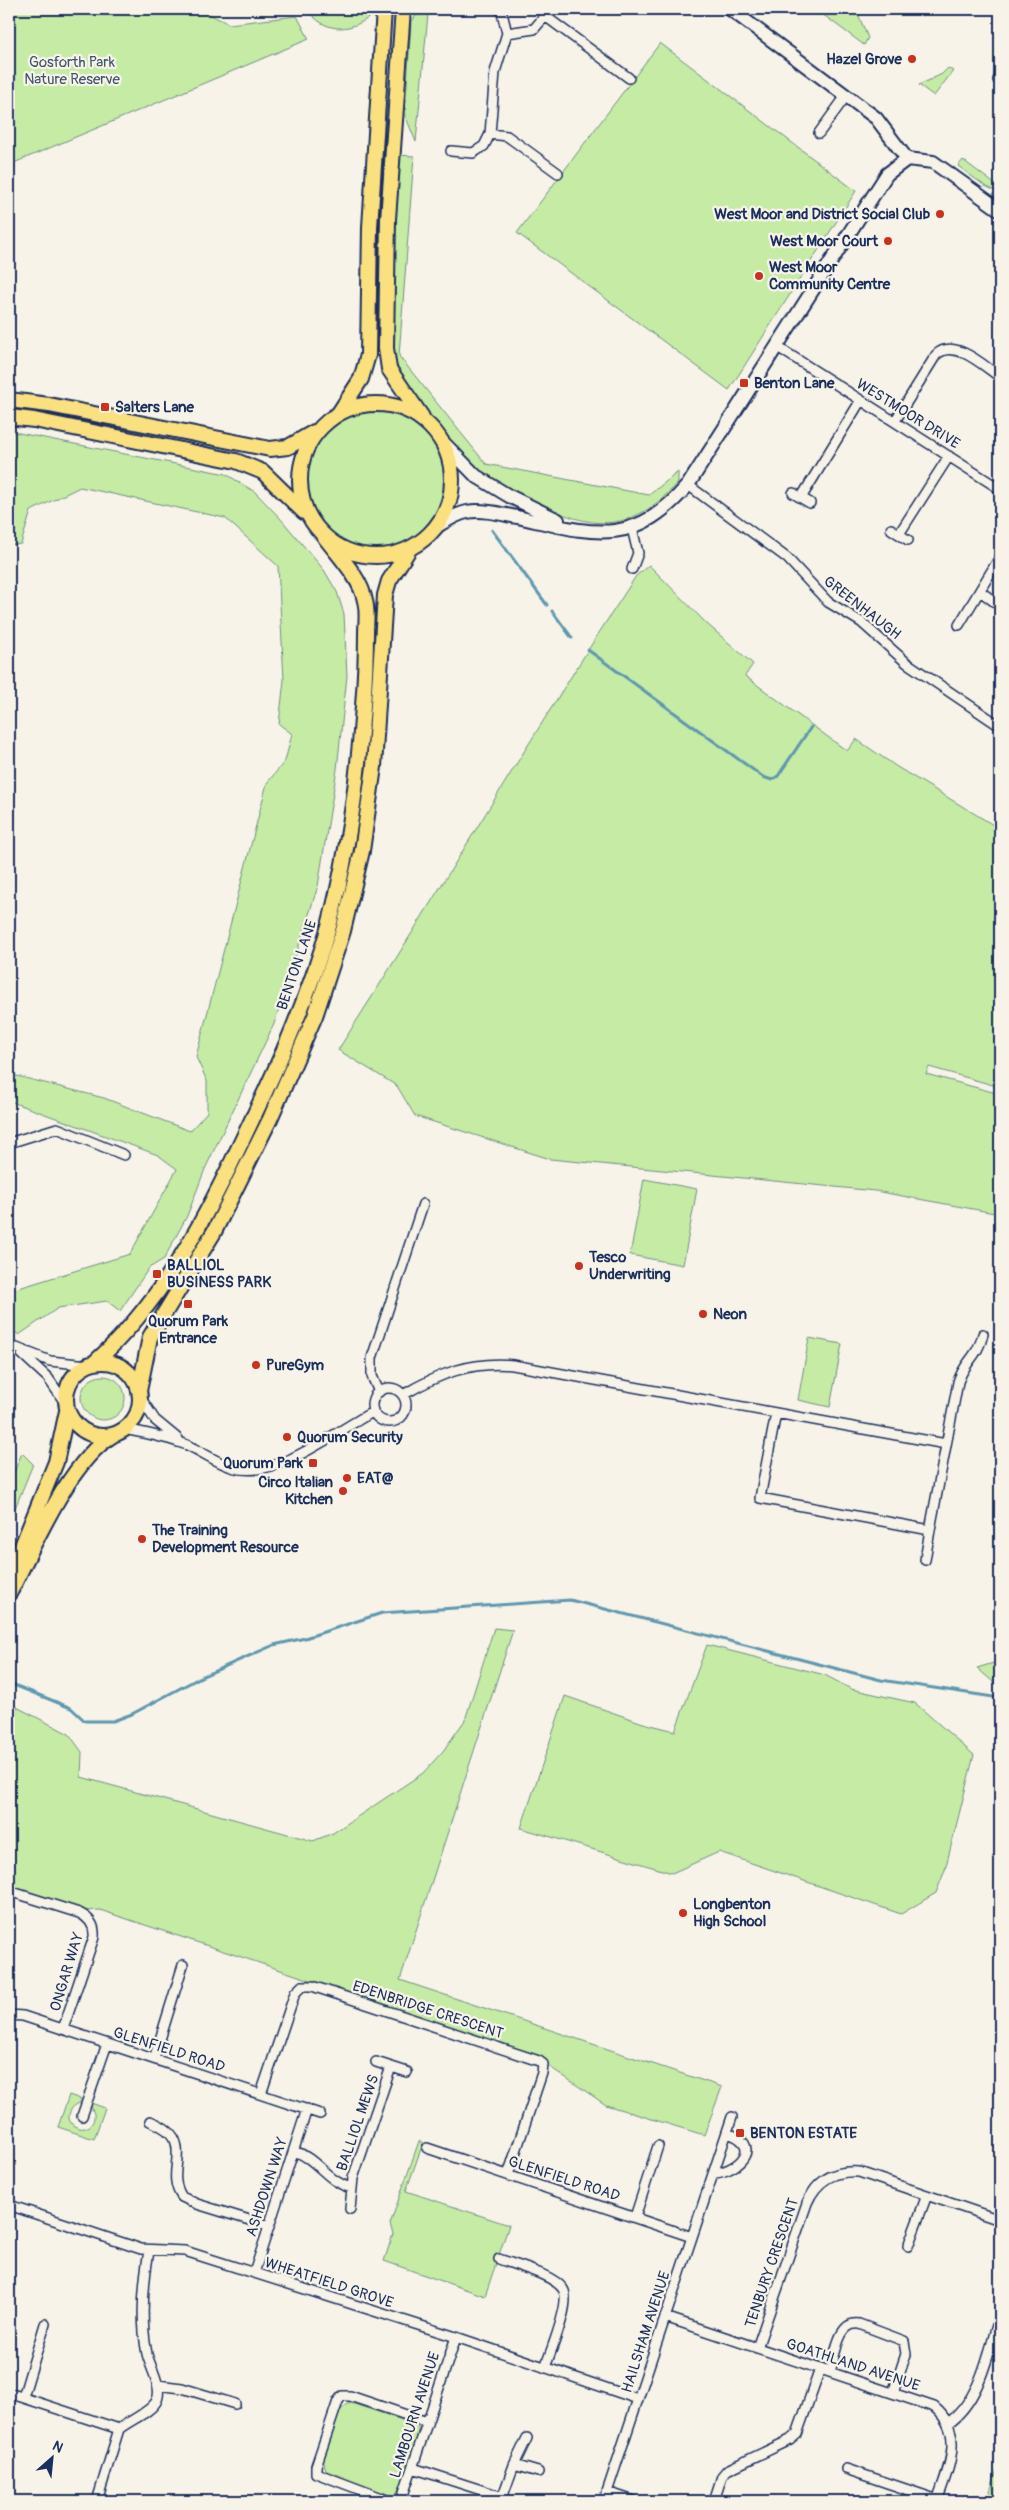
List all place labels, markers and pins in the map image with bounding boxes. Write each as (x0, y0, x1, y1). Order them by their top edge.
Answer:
place label: Hazel Grove (826, 50, 903, 69)
marker: Hazel Grove (906, 53, 918, 65)
place label: West Moor and District Social Club (714, 205, 930, 224)
marker: West Moor and District Social Club (934, 208, 946, 220)
place label: West Moor Court (770, 232, 879, 251)
marker: West Moor Court (882, 235, 894, 247)
place label: West Moor Community Centre (769, 258, 891, 294)
marker: West Moor Community Centre (753, 270, 765, 282)
place label: Benton Lane (754, 374, 835, 393)
marker: Benton Lane (738, 377, 750, 389)
place label: Salters Lane (115, 398, 195, 417)
marker: Salters Lane (99, 401, 111, 413)
place label: Tesco Underwriting (588, 1248, 671, 1284)
place label: BALLIOL BUSINESS PARK (167, 1256, 271, 1292)
marker: Tesco Underwriting (573, 1260, 585, 1272)
marker: BALLIOL BUSINESS PARK (151, 1268, 163, 1280)
marker: Quorum Park Entrance (182, 1298, 194, 1310)
place label: Neon (713, 1305, 747, 1324)
marker: Neon (697, 1308, 709, 1320)
place label: Quorum Park Entrance (148, 1312, 229, 1348)
place label: PureGym (266, 1356, 324, 1375)
marker: PureGym (250, 1359, 262, 1371)
place label: Quorum Security (297, 1428, 403, 1447)
marker: Quorum Security (281, 1431, 293, 1443)
place label: Quorum Park (223, 1454, 304, 1473)
marker: Quorum Park (307, 1457, 319, 1469)
place label: EAT@ (357, 1469, 394, 1488)
marker: EAT@ (341, 1472, 353, 1484)
place label: Circo Italian Kitchen (258, 1473, 334, 1509)
marker: Circo Italian Kitchen (337, 1485, 349, 1497)
place label: The Training Development Resource (151, 1521, 299, 1557)
marker: The Training Development Resource (136, 1533, 148, 1545)
place label: Longbenton High School (693, 1895, 771, 1931)
marker: Longbenton High School (677, 1907, 689, 1919)
place label: BENTON ESTATE (750, 2124, 857, 2143)
marker: BENTON ESTATE (734, 2127, 746, 2139)

